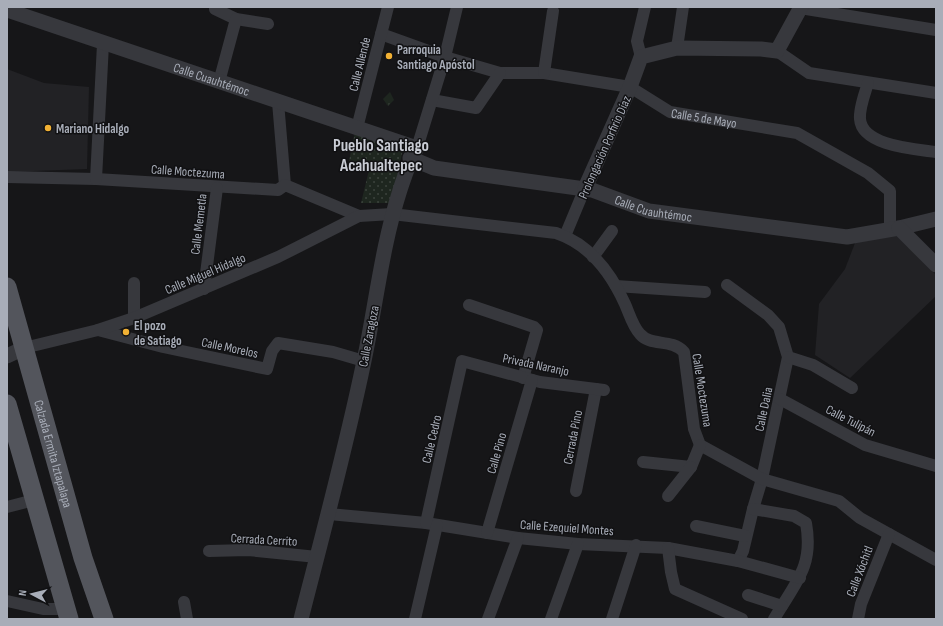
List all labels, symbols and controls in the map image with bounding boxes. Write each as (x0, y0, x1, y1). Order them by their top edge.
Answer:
street label: Calle Allende (346, 36, 374, 93)
place label: Parroquia Santiago Apóstol (397, 42, 475, 73)
marker: Parroquia Santiago Apóstol (384, 51, 394, 61)
street label: Calle Cuauhtémoc (171, 60, 251, 100)
street label: Prolongación Porfirio Díaz (575, 93, 635, 201)
street label: Calle 5 de Mayo (670, 105, 738, 132)
place label: Mariano Hidalgo (56, 121, 130, 137)
marker: Mariano Hidalgo (43, 123, 53, 133)
district label: Pueblo Santiago Acahualtepec (333, 136, 429, 176)
street label: Calle Moctezuma (150, 161, 225, 183)
street label: Calle Cuauhtémoc (612, 192, 693, 226)
street label: Calle Memetla (187, 193, 211, 255)
street label: Calle Miguel Hidalgo (163, 250, 248, 298)
street label: Calle Zaragoza (355, 304, 383, 368)
place label: El pozo de Satiago (134, 318, 182, 349)
marker: El pozo de Satiago (121, 327, 131, 337)
street label: Calle Morelos (200, 334, 260, 362)
street label: Privada Naranjo (501, 350, 570, 380)
street label: Calle Moctezuma (688, 352, 716, 428)
street label: Calle Dalia (752, 386, 776, 433)
street label: Calzada Ermita Iztapalapa (30, 398, 75, 509)
street label: Calle Tulipán (823, 401, 878, 440)
street label: Cerrada Pino (560, 409, 586, 466)
street label: Calle Cedro (419, 414, 445, 465)
street label: Calle Pino (483, 431, 510, 476)
street label: Calle Ezequiel Montes (520, 517, 615, 539)
street label: Cerrada Cerrito (230, 530, 298, 550)
street label: Calle Xóchitl (843, 544, 877, 599)
north arrow (12, 574, 52, 614)
text: N (16, 589, 29, 597)

